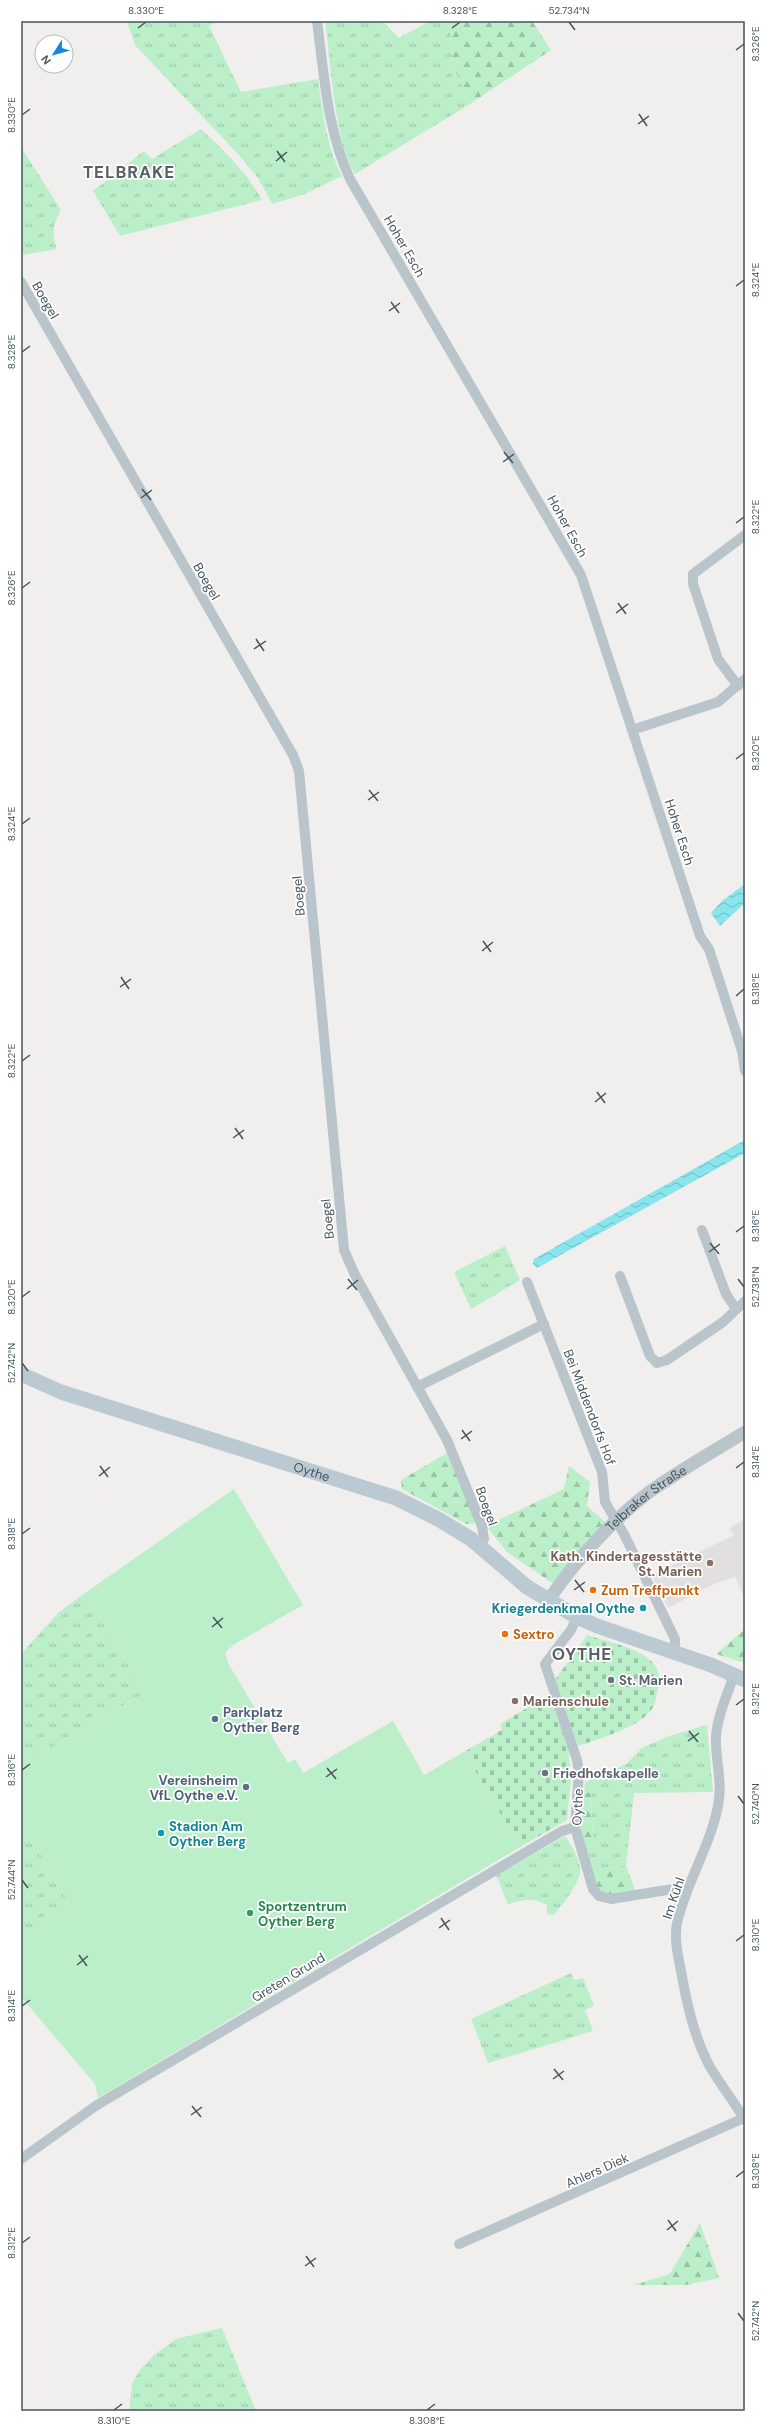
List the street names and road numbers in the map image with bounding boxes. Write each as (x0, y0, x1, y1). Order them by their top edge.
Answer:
street label: Hoher Esch (380, 212, 429, 280)
street label: Boegel (28, 279, 63, 322)
street label: Hoher Esch (544, 492, 592, 560)
street label: Boegel (189, 560, 224, 603)
street label: Hoher Esch (661, 797, 698, 867)
street label: Boegel (288, 875, 309, 917)
street label: Boegel (317, 1198, 338, 1240)
street label: Bei Middendorfs Hof (560, 1347, 620, 1468)
street label: Oythe (291, 1458, 332, 1486)
street label: Telbraker Straße (602, 1462, 690, 1535)
street label: Boegel (472, 1484, 501, 1528)
street label: Oythe (568, 1788, 587, 1826)
street label: Im Kühl (658, 1875, 689, 1921)
street label: Greten Grund (249, 1949, 328, 2006)
street label: Ahlers Diek (563, 2149, 632, 2192)

